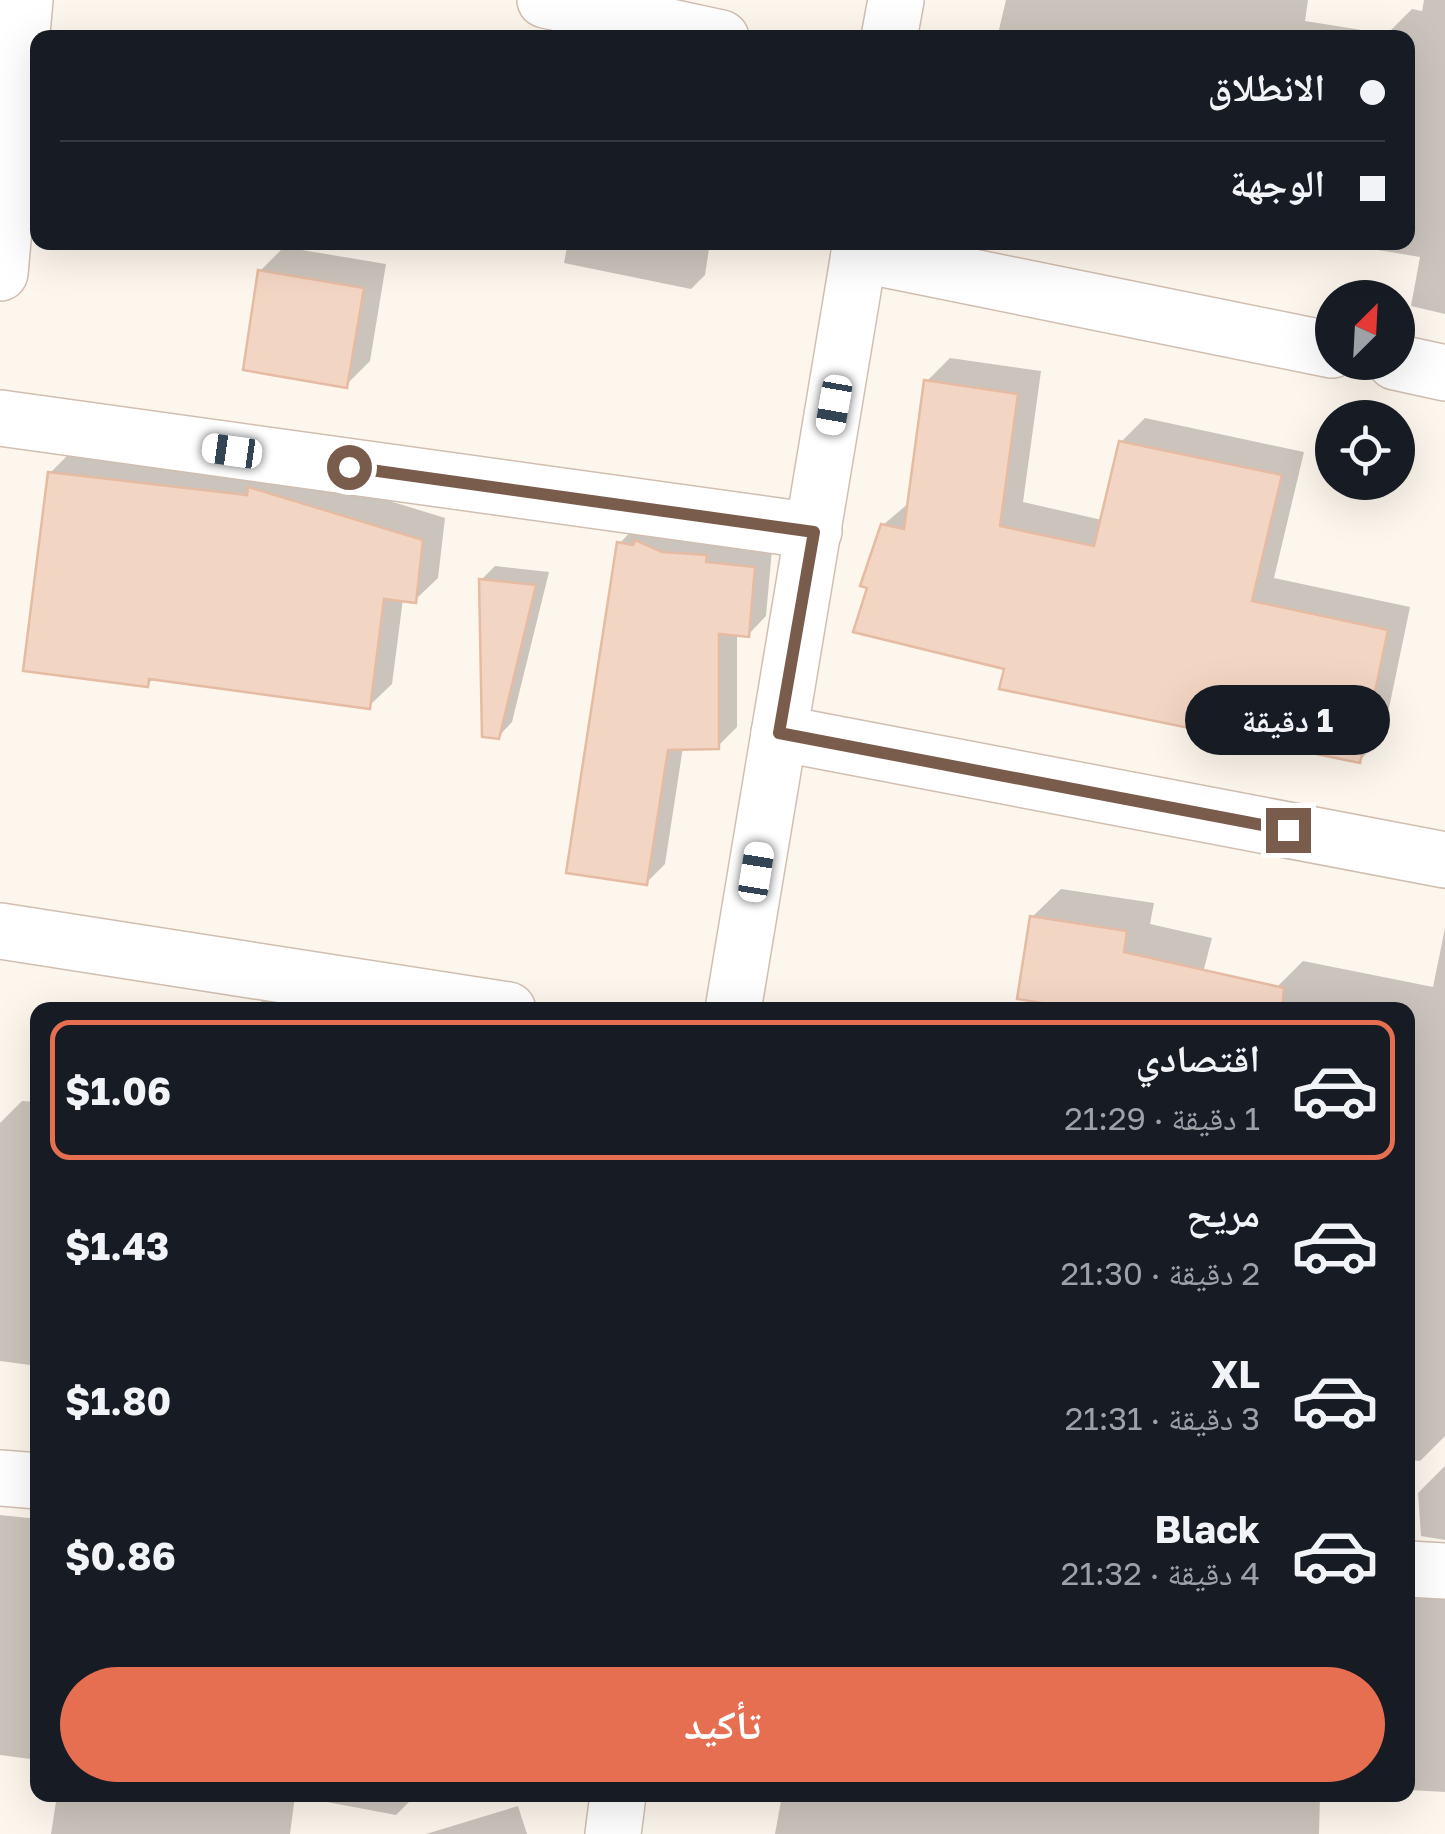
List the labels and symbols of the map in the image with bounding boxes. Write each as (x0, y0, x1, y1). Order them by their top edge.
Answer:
north arrow (1315, 280, 1415, 380)
car (814, 373, 854, 437)
car (200, 432, 264, 470)
route start (327, 445, 372, 490)
callout: 1 دقيقة (1186, 685, 1390, 755)
route end (1266, 808, 1311, 853)
car (736, 840, 776, 904)

